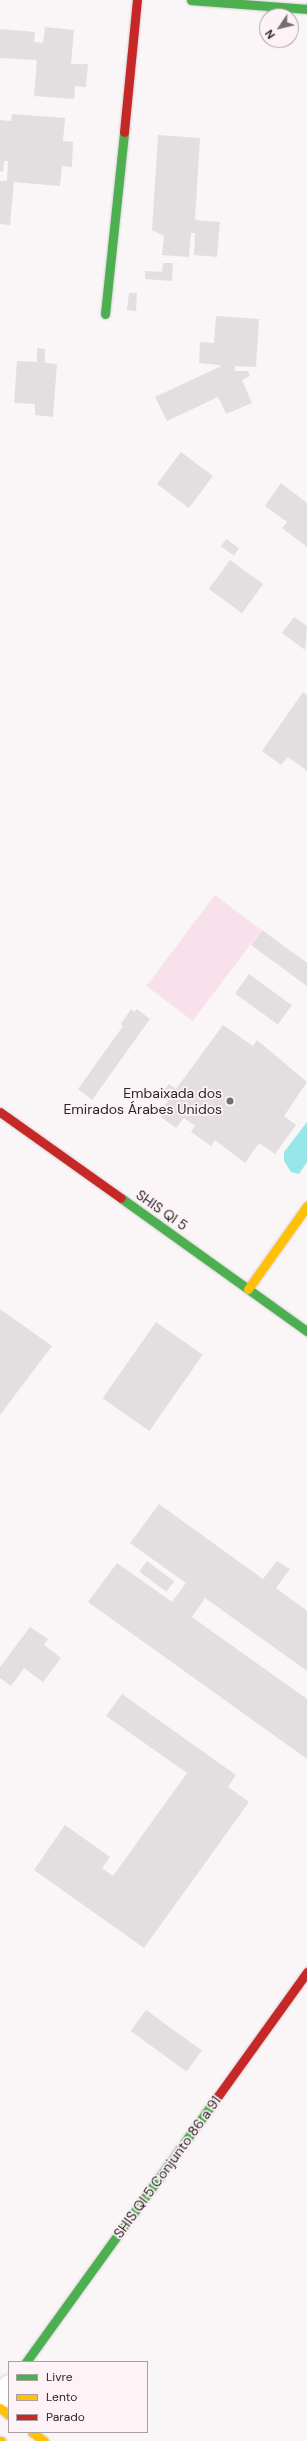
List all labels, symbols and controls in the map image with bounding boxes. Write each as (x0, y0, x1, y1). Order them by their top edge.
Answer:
north arrow (259, 8, 299, 48)
text: N (262, 27, 278, 42)
place label: Embaixada dos Emirados Árabes Unidos (63, 1085, 222, 1118)
marker: Embaixada dos Emirados Árabes Unidos (225, 1096, 235, 1106)
street label: SHIS QI 5 (133, 1186, 191, 1234)
street label: SHIS QI 5 Conjunto 86 a 91 (110, 2093, 224, 2241)
legend (8, 2361, 148, 2433)
text: Livre (46, 2369, 73, 2385)
text: Lento (46, 2389, 77, 2405)
text: Parado (46, 2409, 85, 2425)

